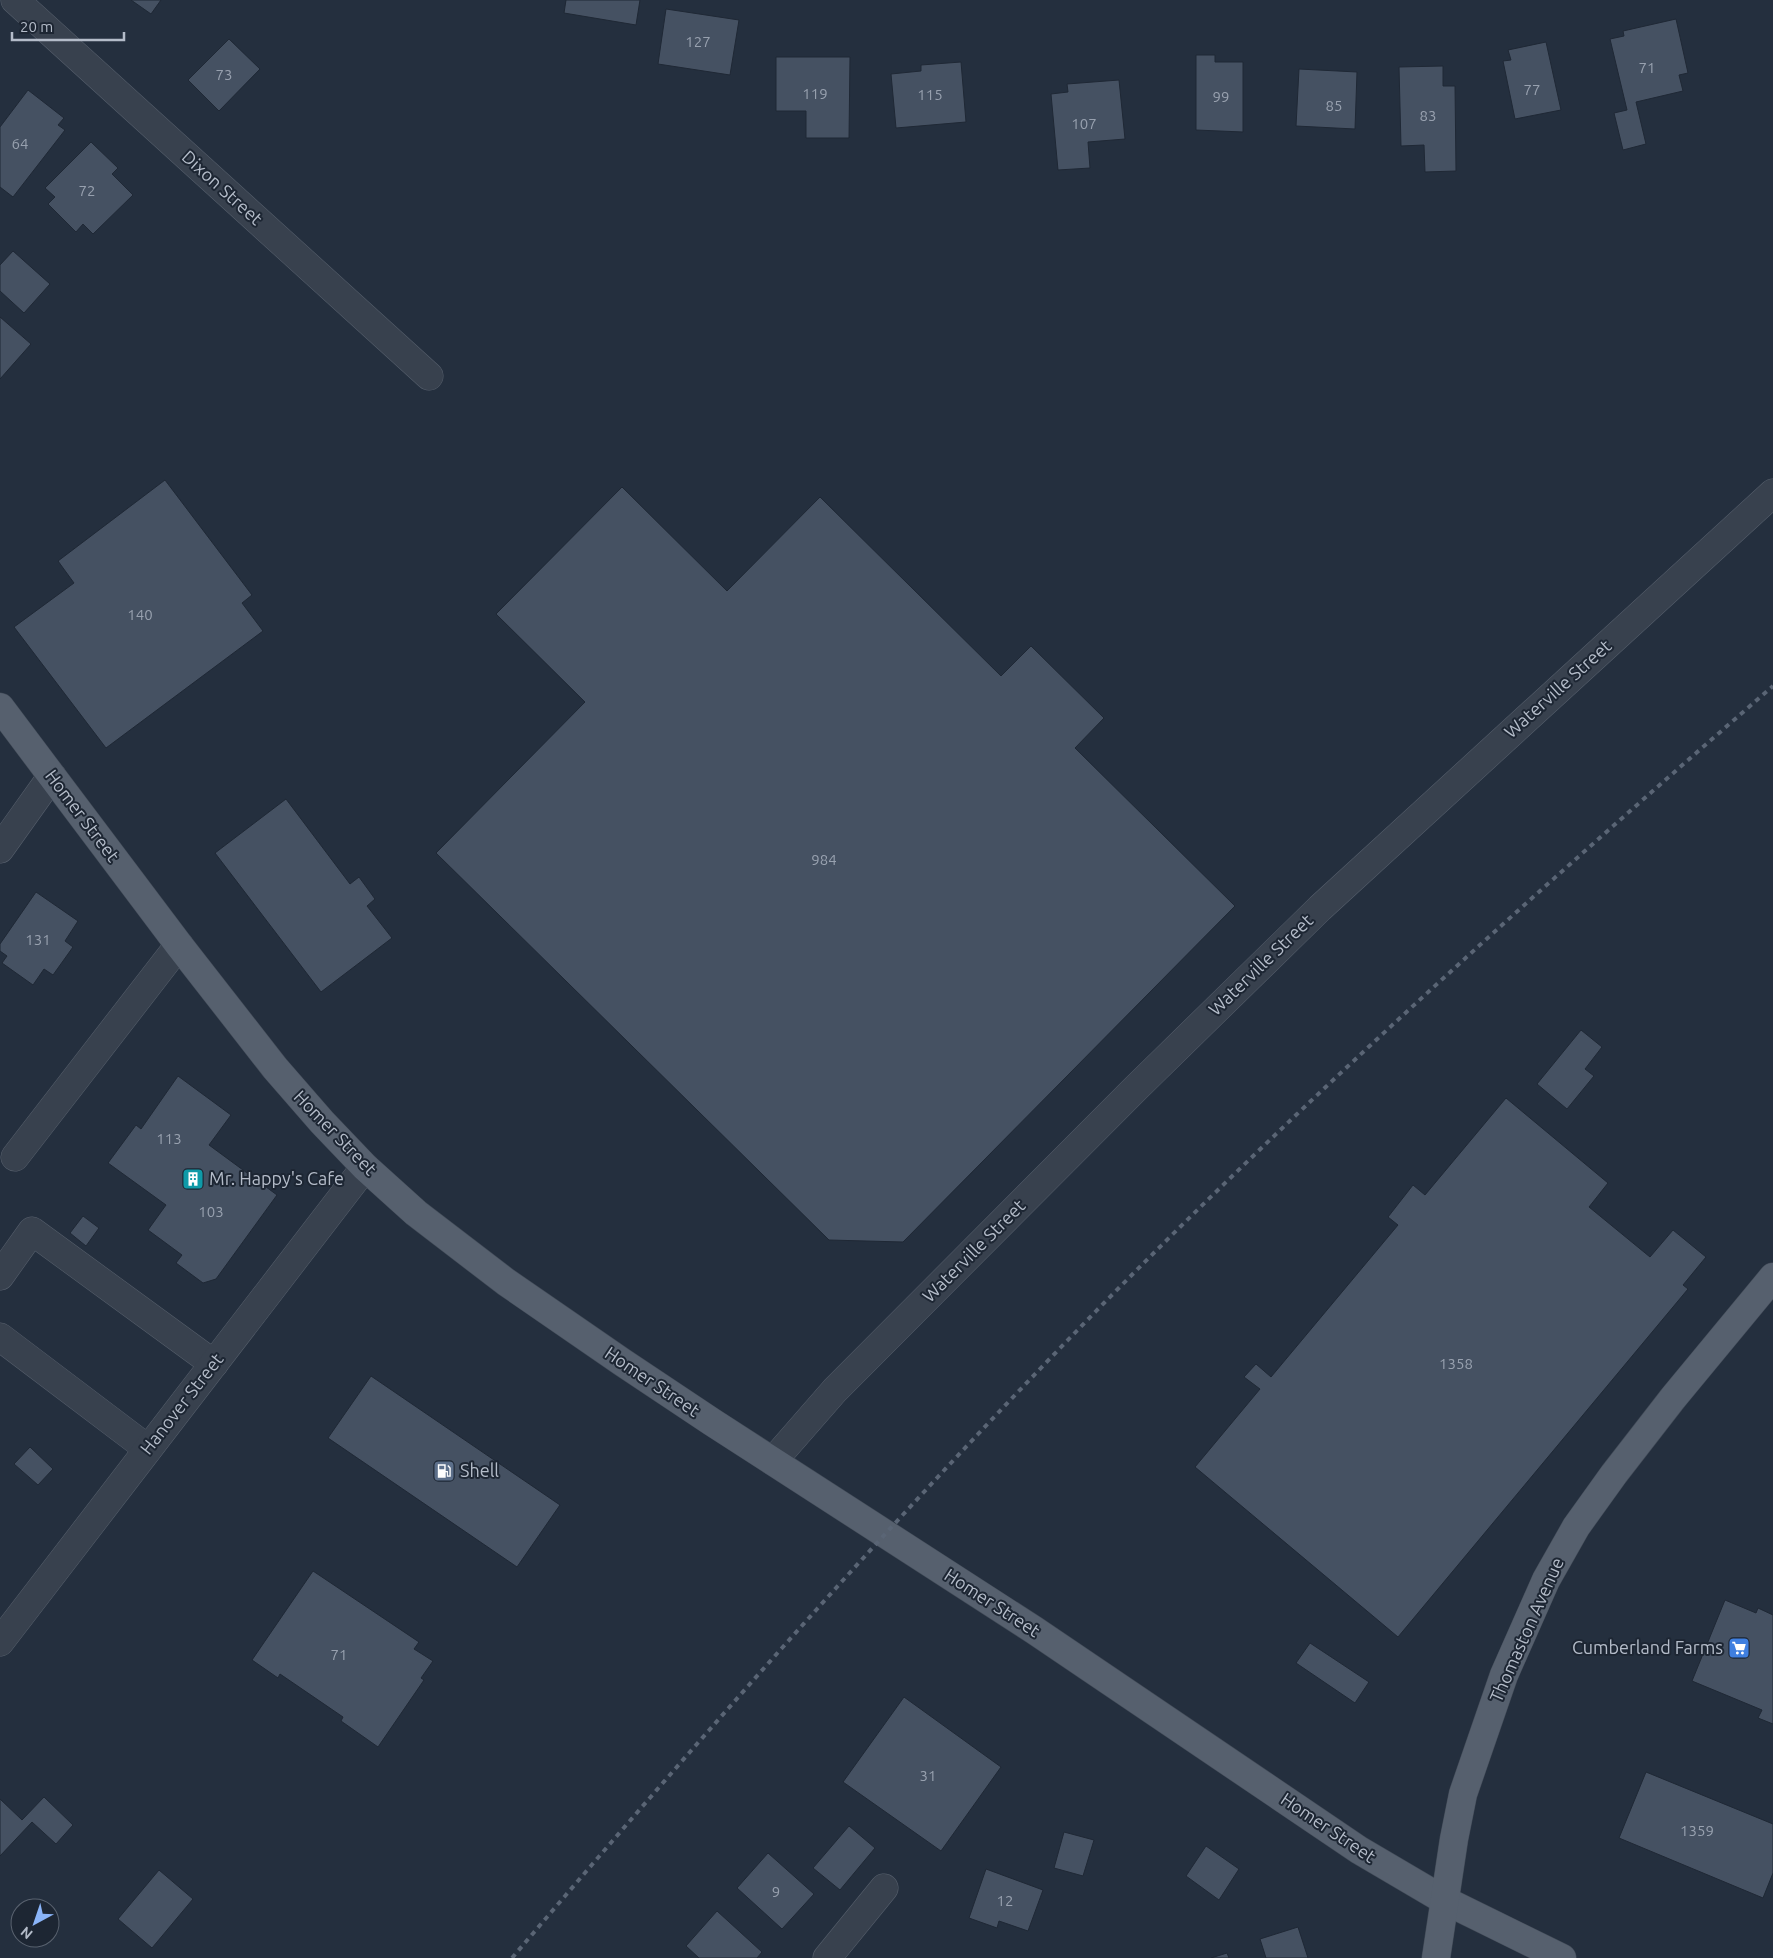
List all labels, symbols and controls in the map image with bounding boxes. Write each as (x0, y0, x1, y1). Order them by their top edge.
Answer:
scale bar (12, 10, 125, 42)
text: 20 m (20, 18, 53, 35)
house number: 127 (685, 33, 711, 50)
house number: 71 (1639, 59, 1655, 76)
house number: 73 (216, 66, 232, 83)
house number: 77 (1524, 81, 1540, 98)
house number: 119 (802, 85, 828, 102)
house number: 115 (917, 86, 943, 103)
house number: 99 (1213, 88, 1229, 105)
house number: 85 (1326, 97, 1342, 114)
house number: 83 (1420, 107, 1436, 124)
house number: 107 (1071, 115, 1097, 132)
house number: 64 (12, 135, 28, 152)
street label: Dixon Street (178, 146, 267, 229)
house number: 72 (79, 182, 95, 199)
house number: 140 (127, 606, 153, 623)
street label: Waterville Street (1500, 635, 1615, 741)
street label: Homer Street (42, 766, 124, 865)
house number: 984 (811, 851, 837, 868)
street label: Waterville Street (1204, 910, 1316, 1019)
house number: 131 (25, 931, 51, 948)
street label: Homer Street (290, 1086, 381, 1179)
house number: 113 (156, 1130, 182, 1147)
building icon: Mr. Happy's Cafe (181, 1167, 205, 1191)
place label: Mr. Happy's Cafe (209, 1168, 344, 1188)
street label: Waterville Street (918, 1195, 1029, 1306)
house number: 103 (198, 1203, 224, 1220)
street label: Homer Street (601, 1342, 704, 1420)
street label: Hanover Street (136, 1349, 227, 1458)
house number: 1358 (1439, 1355, 1473, 1372)
fuel station icon: Shell (432, 1459, 456, 1483)
place label: Shell (460, 1460, 499, 1480)
street label: Thomaston Avenue (1485, 1554, 1567, 1705)
street label: Homer Street (941, 1564, 1044, 1640)
supermarket icon: Cumberland Farms (1727, 1636, 1751, 1660)
place label: Cumberland Farms (1572, 1637, 1723, 1657)
house number: 71 (331, 1646, 347, 1663)
house number: 31 (920, 1767, 936, 1784)
street label: Homer Street (1277, 1788, 1380, 1866)
house number: 1359 (1680, 1822, 1714, 1839)
house number: 9 (772, 1883, 780, 1900)
house number: 12 (997, 1892, 1013, 1909)
north arrow (10, 1898, 60, 1948)
text: N (17, 1923, 36, 1942)

